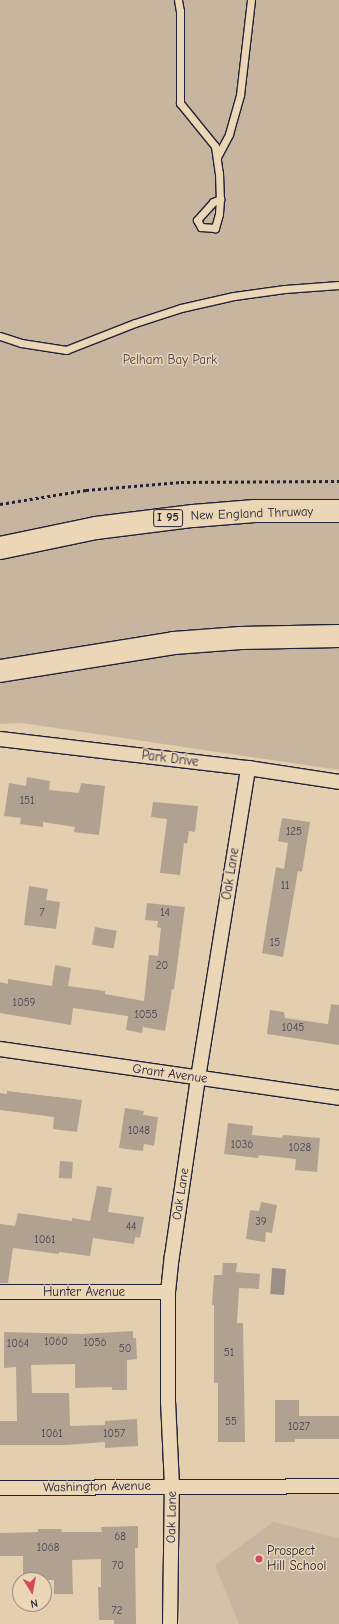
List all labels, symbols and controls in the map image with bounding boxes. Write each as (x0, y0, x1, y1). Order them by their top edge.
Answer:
park label: Pelham Bay Park (123, 352, 217, 368)
street label: New England Thruway (190, 504, 314, 524)
road number: I 95 (153, 508, 183, 528)
street label: Park Drive (141, 748, 199, 770)
house number: 151 (20, 794, 34, 808)
house number: 125 (286, 825, 302, 839)
street label: Oak Lane (219, 847, 243, 901)
house number: 11 (281, 879, 289, 893)
house number: 7 (39, 906, 45, 920)
house number: 14 (160, 906, 170, 920)
house number: 15 (270, 936, 280, 950)
house number: 20 (156, 959, 168, 973)
house number: 1059 (13, 996, 35, 1010)
house number: 1055 (135, 1008, 157, 1022)
house number: 1045 (282, 1021, 304, 1035)
street label: Grant Avenue (131, 1061, 209, 1087)
house number: 1048 (128, 1124, 150, 1138)
house number: 1036 (231, 1138, 253, 1152)
house number: 1028 (289, 1141, 311, 1155)
street label: Oak Lane (169, 1167, 193, 1221)
house number: 39 (255, 1215, 267, 1229)
house number: 44 (126, 1220, 136, 1234)
house number: 1061 (34, 1233, 56, 1247)
street label: Hunter Avenue (43, 1284, 125, 1300)
house number: 1060 (44, 1335, 68, 1349)
house number: 1056 (84, 1336, 106, 1350)
house number: 1064 (7, 1337, 29, 1351)
house number: 50 (119, 1342, 131, 1356)
house number: 51 (224, 1346, 234, 1360)
house number: 55 (225, 1415, 237, 1429)
house number: 1027 (288, 1420, 310, 1434)
house number: 1061 (41, 1427, 63, 1441)
house number: 1057 (103, 1427, 125, 1441)
street label: Washington Avenue (43, 1478, 151, 1496)
street label: Oak Lane (164, 1491, 180, 1543)
house number: 68 (114, 1530, 126, 1544)
house number: 1068 (37, 1541, 59, 1555)
place label: Prospect Hill School (267, 1544, 326, 1575)
marker: Prospect Hill School (254, 1554, 264, 1564)
house number: 70 (112, 1559, 124, 1573)
north arrow (12, 1572, 52, 1612)
text: N (29, 1596, 39, 1610)
house number: 72 (112, 1604, 122, 1618)

